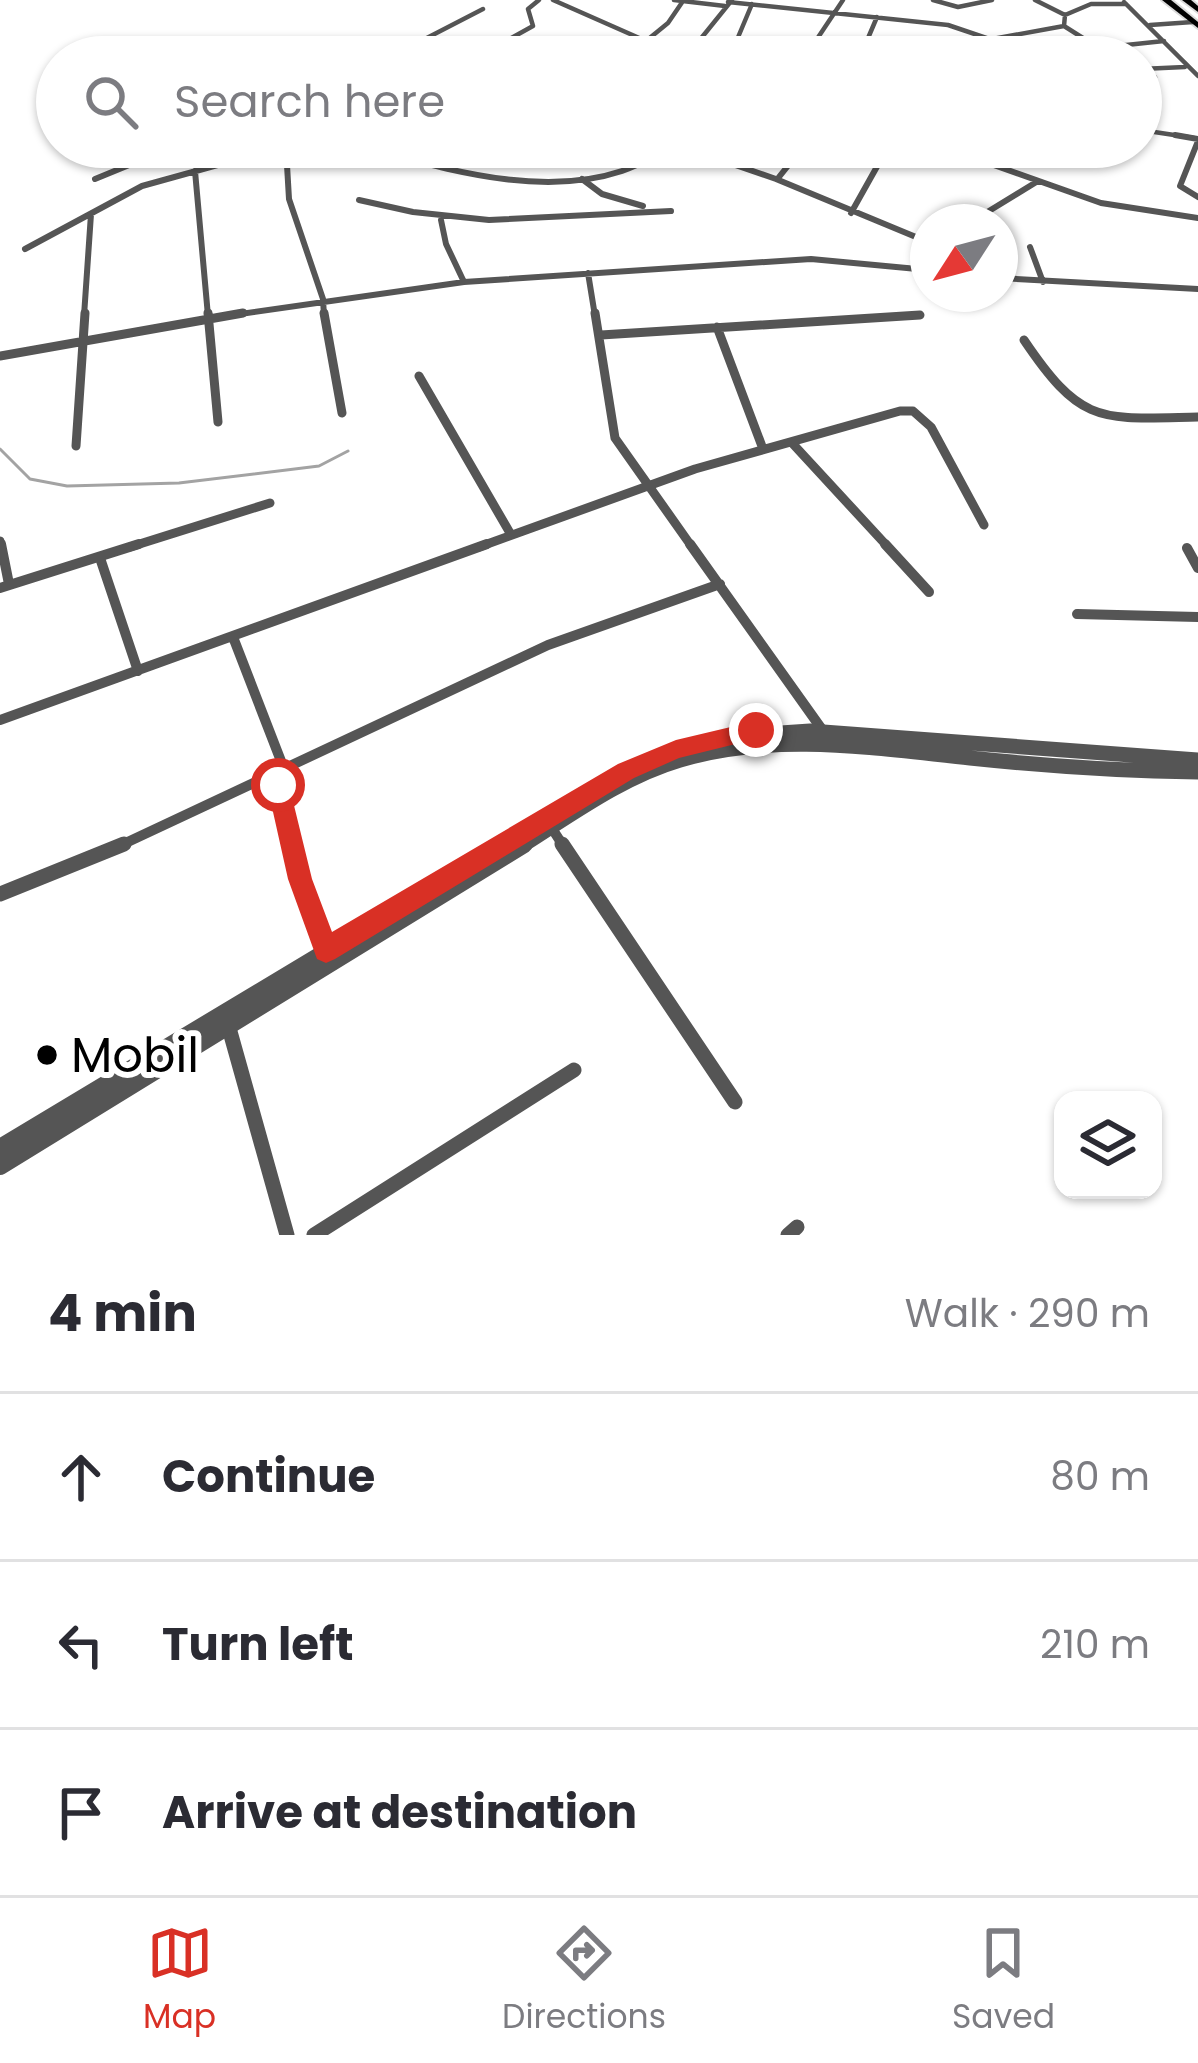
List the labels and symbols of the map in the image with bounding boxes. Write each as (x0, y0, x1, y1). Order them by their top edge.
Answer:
north arrow (910, 204, 1018, 312)
route end (729, 703, 783, 757)
route start (251, 758, 305, 812)
place label: Mobil (71, 1022, 199, 1089)
marker: Mobil (34, 1042, 60, 1068)

